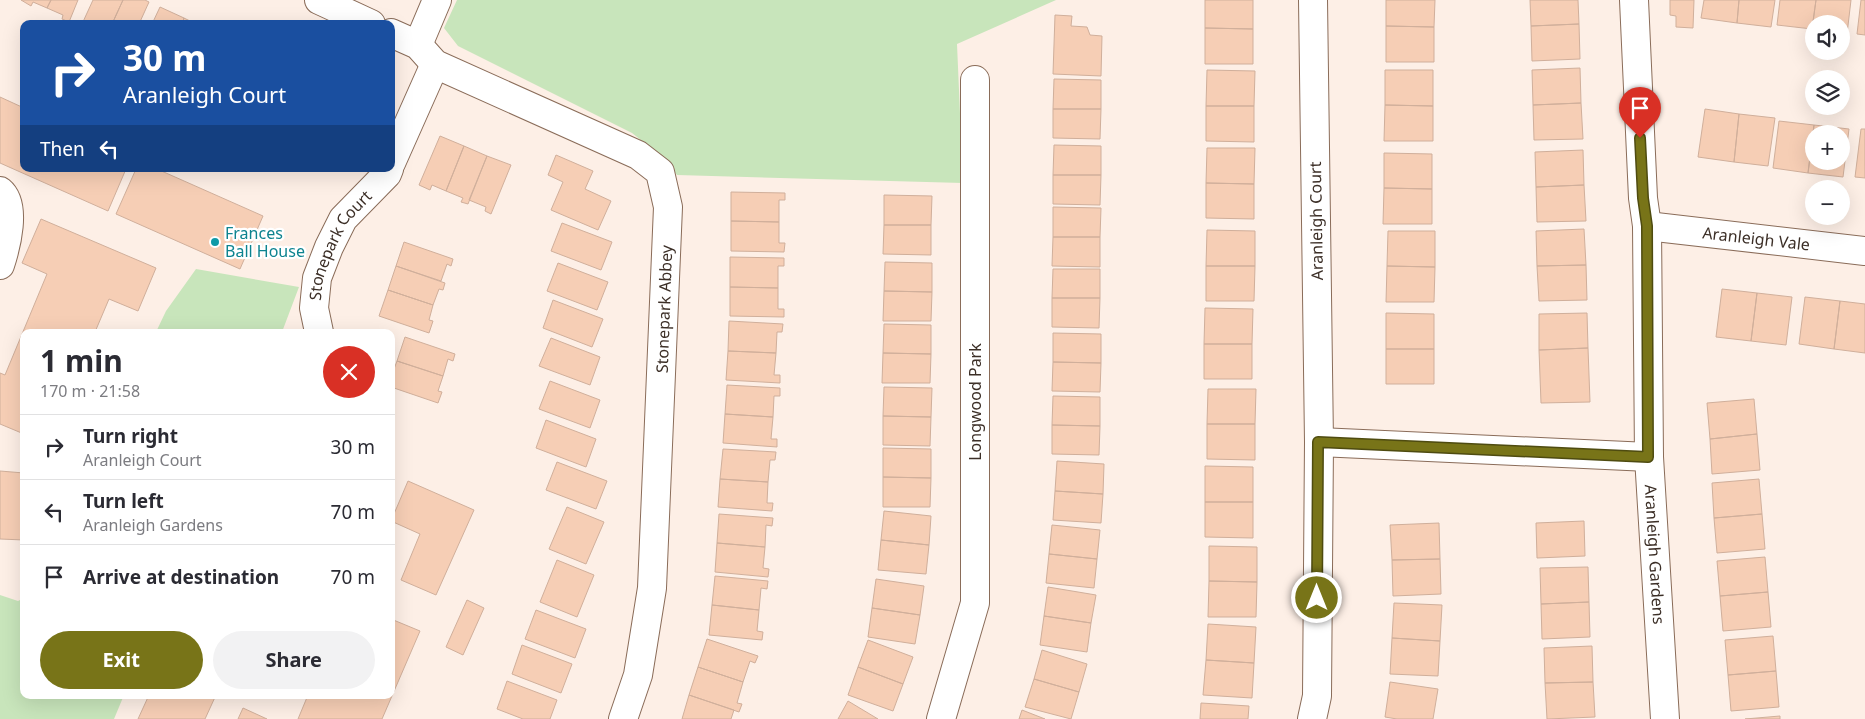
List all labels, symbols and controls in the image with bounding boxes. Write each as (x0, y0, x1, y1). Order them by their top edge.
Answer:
map controls (1805, 15, 1850, 225)
button: sound (1805, 15, 1850, 60)
text: 30 m (123, 34, 206, 81)
icon: right (40, 40, 105, 105)
button: layers (1805, 70, 1850, 115)
text: Aranleigh Court (123, 79, 286, 109)
pin (1619, 87, 1661, 138)
icon: arrive (1626, 94, 1654, 122)
button: + (1805, 125, 1850, 170)
icon: left (95, 135, 123, 163)
text: Then (40, 136, 85, 162)
street label: Aranleigh Court (1304, 161, 1328, 280)
button: − (1805, 180, 1850, 225)
street label: Stonepark Court (304, 185, 377, 301)
street label: Aranleigh Vale (1701, 221, 1811, 256)
place label: Frances Ball House (225, 222, 305, 262)
marker: Frances Ball House (209, 236, 221, 248)
street label: Stonepark Abbey (651, 244, 677, 373)
text: 1 min (40, 340, 123, 381)
street label: Longwood Park (964, 343, 986, 461)
button: close (323, 346, 375, 398)
text: 170 m · 21:58 (40, 380, 140, 402)
text: Turn right (83, 423, 178, 449)
icon: right (40, 433, 68, 461)
text: 30 m (331, 434, 375, 460)
text: Aranleigh Court (83, 449, 202, 471)
street label: Aranleigh Gardens (1640, 484, 1670, 625)
text: Turn left (83, 488, 164, 514)
icon: left (40, 498, 68, 526)
text: 70 m (331, 499, 375, 525)
text: Aranleigh Gardens (83, 514, 223, 536)
icon: arrive (40, 563, 68, 591)
text: Arrive at destination (83, 564, 279, 590)
text: 70 m (331, 564, 375, 590)
position arrow (1290, 571, 1342, 623)
button: Exit (40, 631, 203, 689)
button: Share (213, 631, 375, 689)

